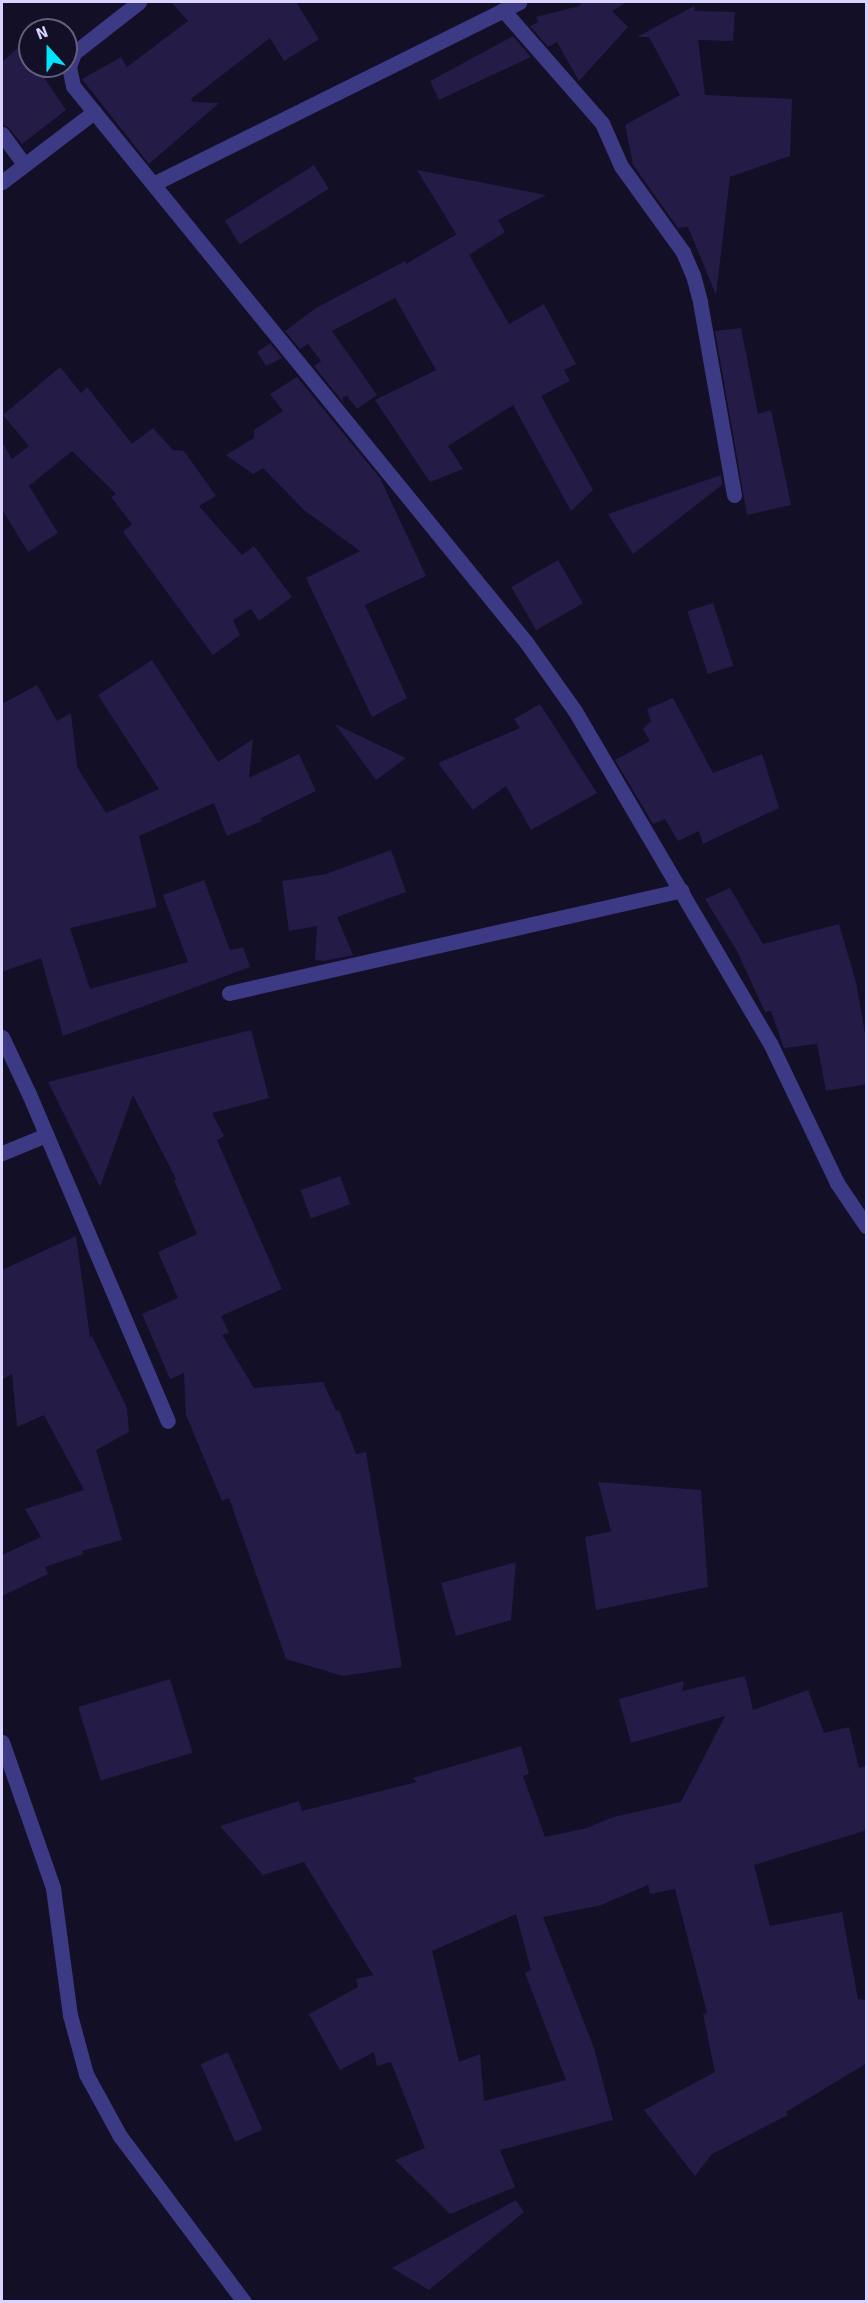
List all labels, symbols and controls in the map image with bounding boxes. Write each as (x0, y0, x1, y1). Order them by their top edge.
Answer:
north arrow (18, 18, 78, 78)
text: N (33, 22, 51, 44)

